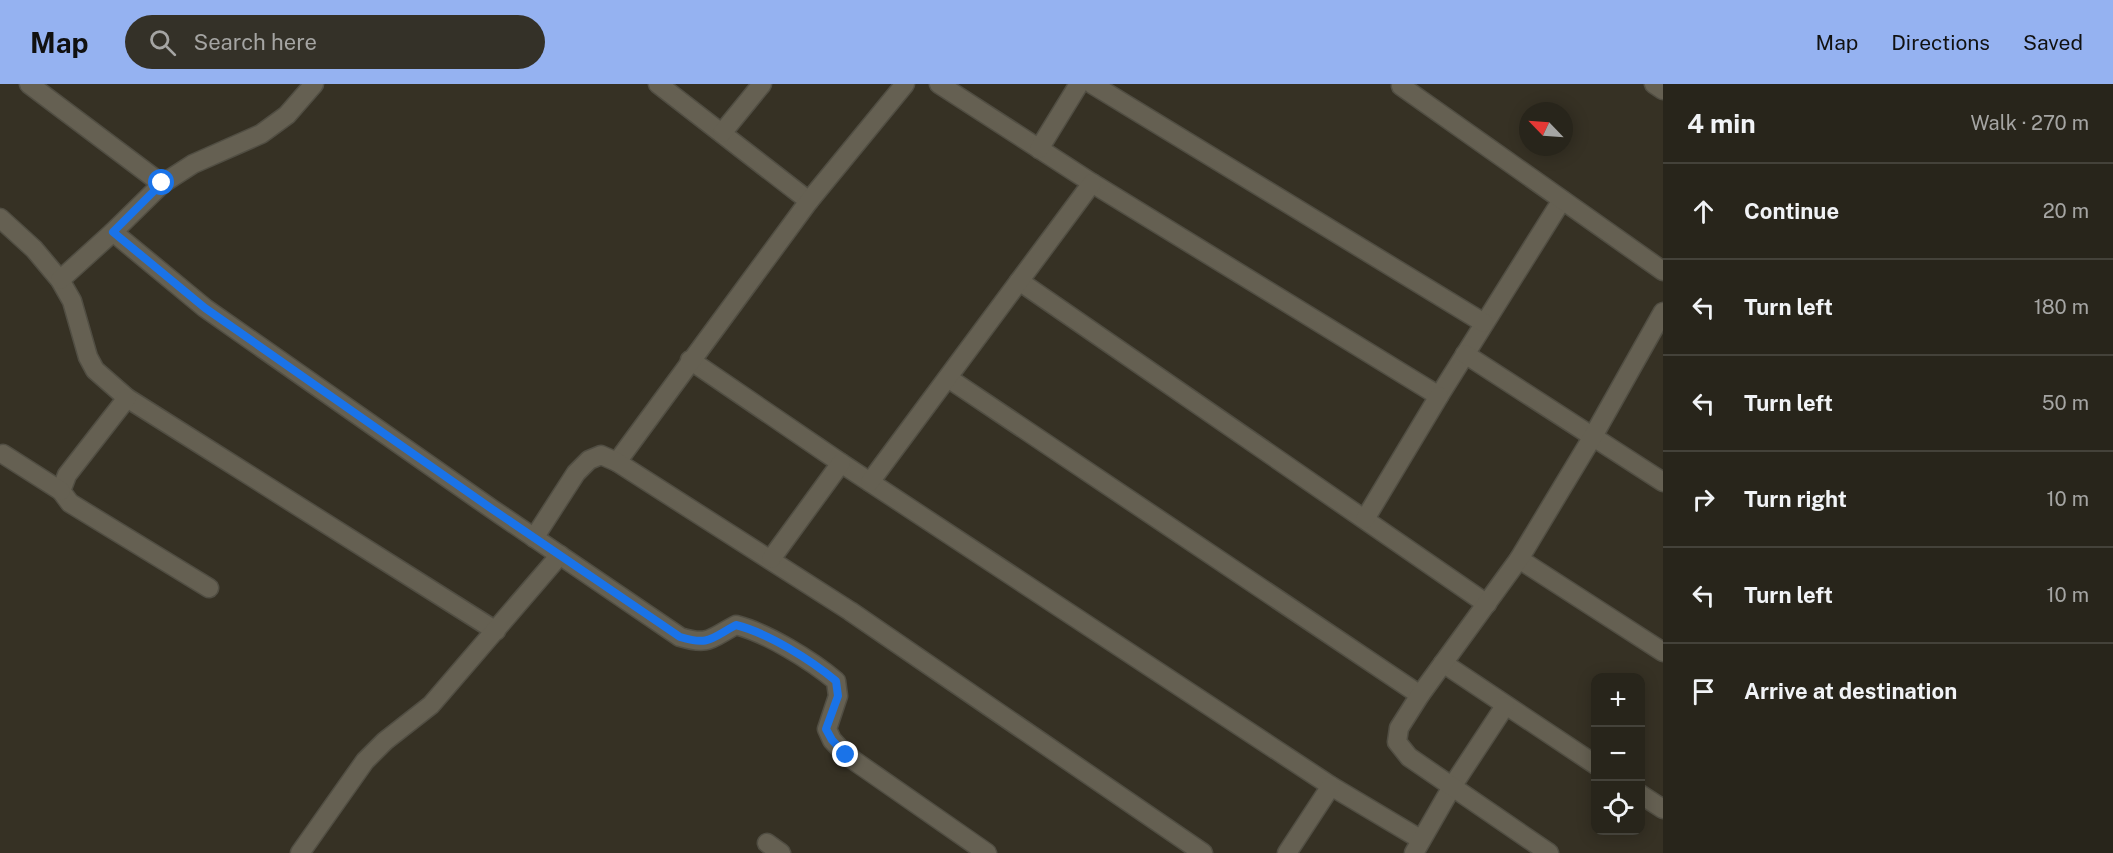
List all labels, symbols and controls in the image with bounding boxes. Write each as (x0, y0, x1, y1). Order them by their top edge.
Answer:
search box (125, 15, 545, 69)
text: Map (30, 26, 89, 59)
icon: search (146, 26, 179, 59)
text: Search here (194, 29, 317, 55)
text: Map (1816, 30, 1858, 55)
text: Directions (1891, 30, 1990, 55)
text: Saved (2023, 30, 2083, 55)
north arrow (1519, 102, 1573, 156)
text: 4 min (1687, 108, 1756, 139)
text: Walk · 270 m (1970, 111, 2089, 135)
route start (148, 169, 174, 195)
icon: ahead (1687, 195, 1720, 228)
text: Continue (1744, 198, 1839, 224)
text: 20 m (2043, 199, 2089, 223)
icon: left (1687, 291, 1720, 324)
text: Turn left (1744, 294, 1833, 320)
text: 180 m (2034, 295, 2089, 319)
icon: left (1687, 387, 1720, 420)
text: Turn left (1744, 390, 1833, 416)
text: 50 m (2042, 391, 2089, 415)
icon: right (1687, 483, 1720, 516)
text: Turn right (1744, 486, 1847, 512)
text: 10 m (2046, 487, 2089, 511)
icon: left (1687, 579, 1720, 612)
text: Turn left (1744, 582, 1833, 608)
text: 10 m (2046, 583, 2089, 607)
map controls (1591, 673, 1645, 835)
button: + (1591, 673, 1645, 727)
icon: arrive (1687, 675, 1720, 708)
text: Arrive at destination (1744, 678, 1957, 704)
button: − (1591, 727, 1645, 781)
route end (832, 741, 858, 767)
button: locate (1591, 781, 1645, 835)

